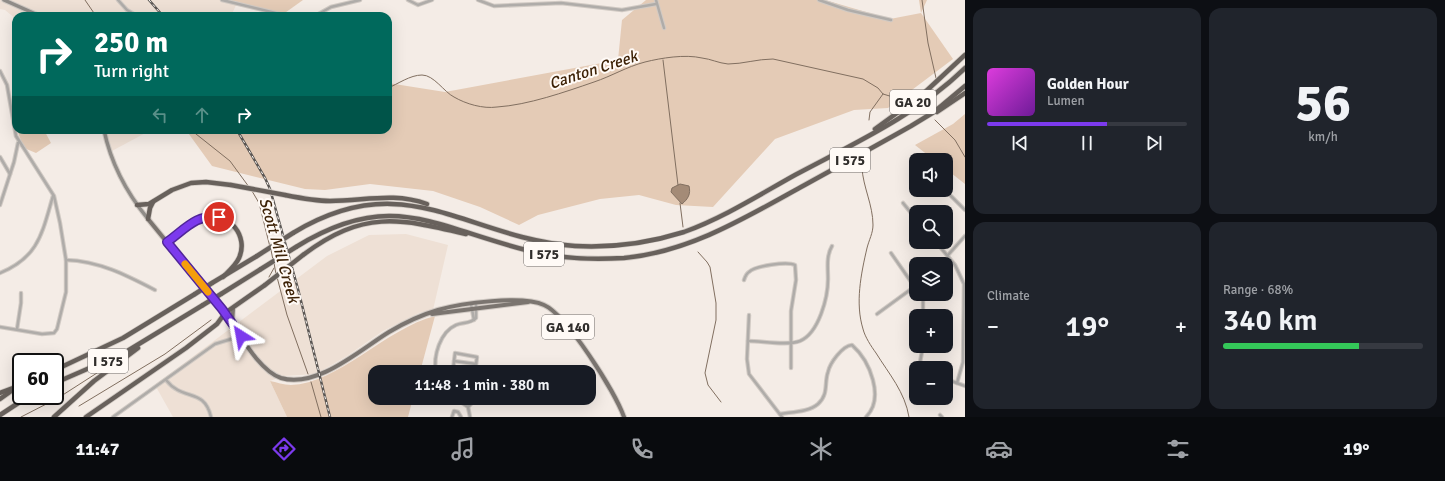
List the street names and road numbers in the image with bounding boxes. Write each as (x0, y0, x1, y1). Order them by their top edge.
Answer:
road number: GA 20 (890, 90, 936, 114)
road number: I 575 (830, 148, 870, 172)
road number: I 575 (524, 242, 564, 266)
road number: GA 140 (542, 315, 594, 339)
road number: I 575 (88, 349, 128, 373)

